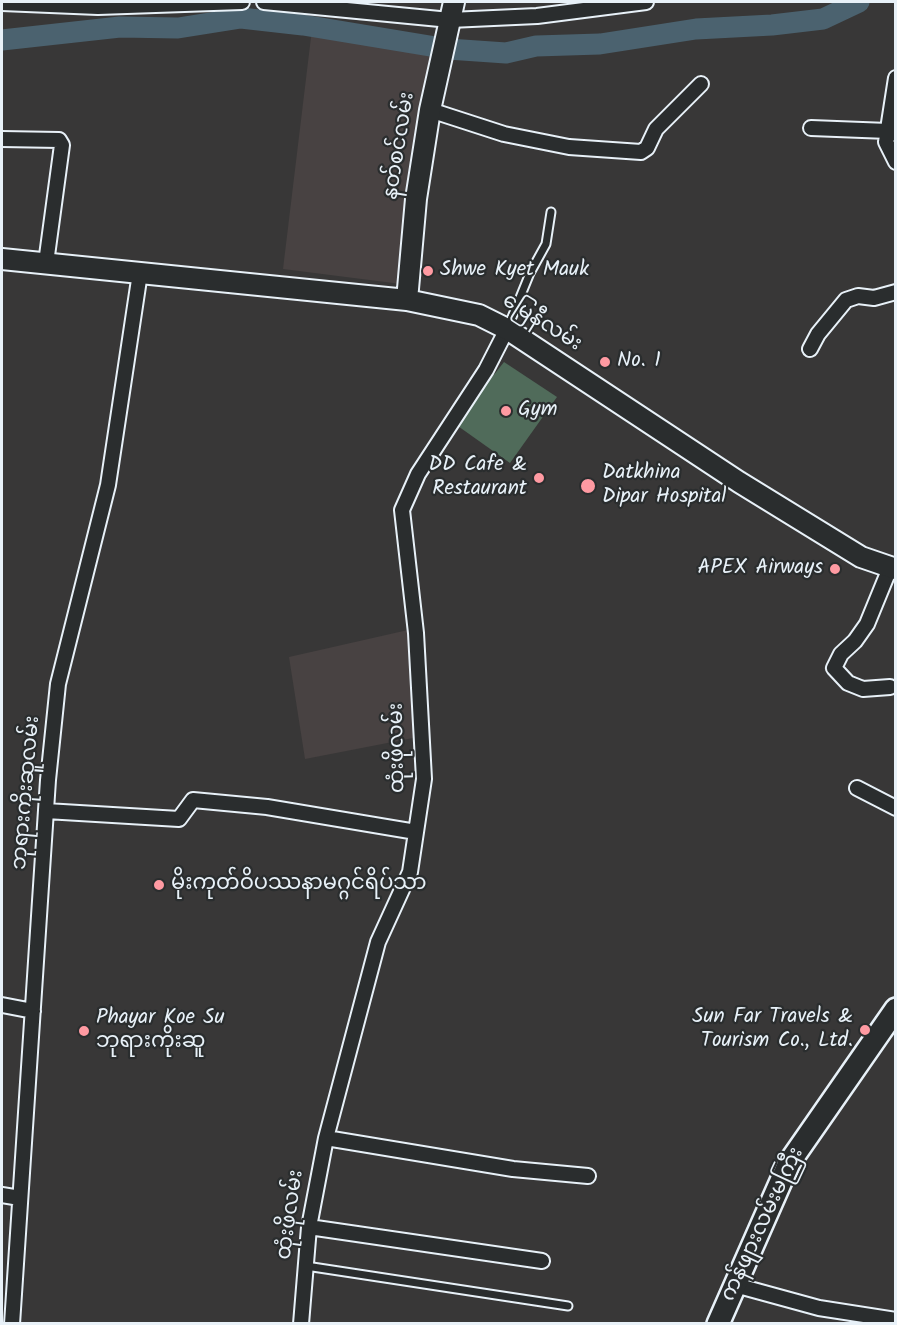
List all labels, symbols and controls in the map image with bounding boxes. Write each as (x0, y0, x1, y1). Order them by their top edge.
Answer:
street label: နတ်စင်လမ်း (380, 90, 422, 202)
place label: Shwe Kyet Mauk (440, 258, 589, 284)
marker: Shwe Kyet Mauk (421, 264, 435, 278)
street label: မြေနီလမ်း (497, 290, 585, 358)
place label: No. 1 (617, 349, 661, 375)
marker: No. 1 (598, 355, 612, 369)
place label: Gym (518, 398, 557, 424)
marker: Gym (499, 404, 513, 418)
place label: DD Cafe & Restaurant (429, 453, 527, 503)
place label: Datkhina Dipar Hospital (602, 461, 726, 511)
marker: DD Cafe & Restaurant (532, 471, 546, 485)
marker: Datkhina Dipar Hospital (579, 477, 597, 495)
place label: APEX Airways (698, 556, 823, 582)
marker: APEX Airways (828, 562, 842, 576)
street label: ထုံးဖိုလမ်း (386, 703, 412, 793)
street label: ဘုရားကိုးဆူလမ်း (9, 715, 47, 871)
place label: မိုးကုတ်ဝိပဿနာမဂ္ဂင်ရိပ်သာ (171, 872, 427, 898)
marker: မိုးကုတ်ဝိပဿနာမဂ္ဂင်ရိပ်သာ (152, 878, 166, 892)
place label: Sun Far Travels & Tourism Co., Ltd. (692, 1005, 853, 1055)
place label: Phayar Koe Su ဘုရားကိုးဆူ (96, 1006, 225, 1056)
marker: Sun Far Travels & Tourism Co., Ltd. (858, 1023, 872, 1037)
marker: Phayar Koe Su ဘုရားကိုးဆူ (77, 1024, 91, 1038)
street label: ကန်ဖျားလမ်းမကြီး (717, 1144, 811, 1306)
street label: ထုံးဖိုလမ်း (273, 1169, 311, 1261)

